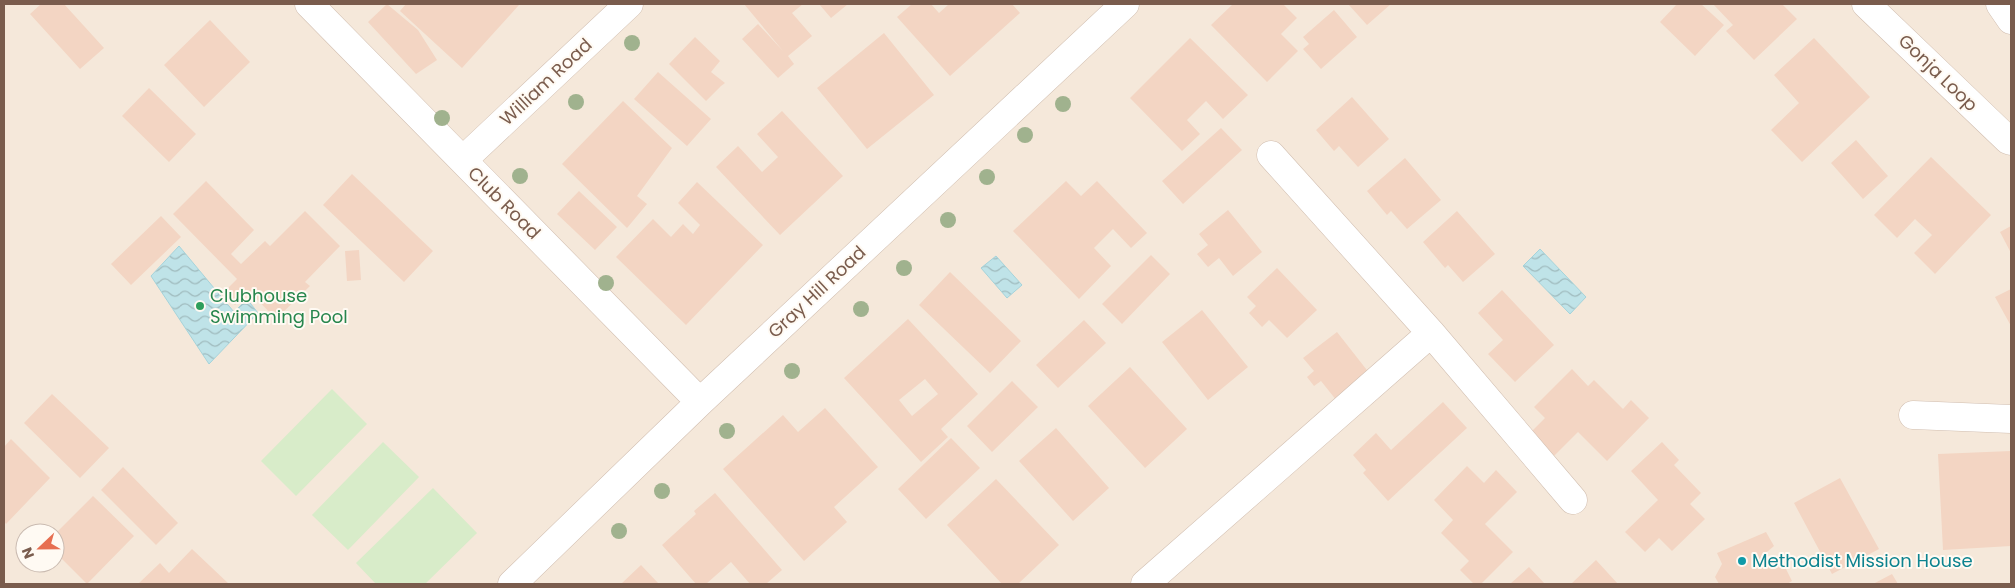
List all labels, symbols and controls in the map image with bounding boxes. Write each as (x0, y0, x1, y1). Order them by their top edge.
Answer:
street label: Gonja Loop (1893, 28, 1984, 117)
street label: William Road (494, 32, 597, 131)
street label: Club Road (462, 161, 546, 245)
street label: Gray Hill Road (762, 240, 871, 343)
place label: Clubhouse Swimming Pool (210, 283, 348, 329)
marker: Clubhouse Swimming Pool (194, 300, 206, 312)
north arrow (15, 523, 65, 573)
text: N (17, 544, 39, 561)
place label: Methodist Mission House (1752, 548, 1973, 573)
marker: Methodist Mission House (1736, 555, 1748, 567)

